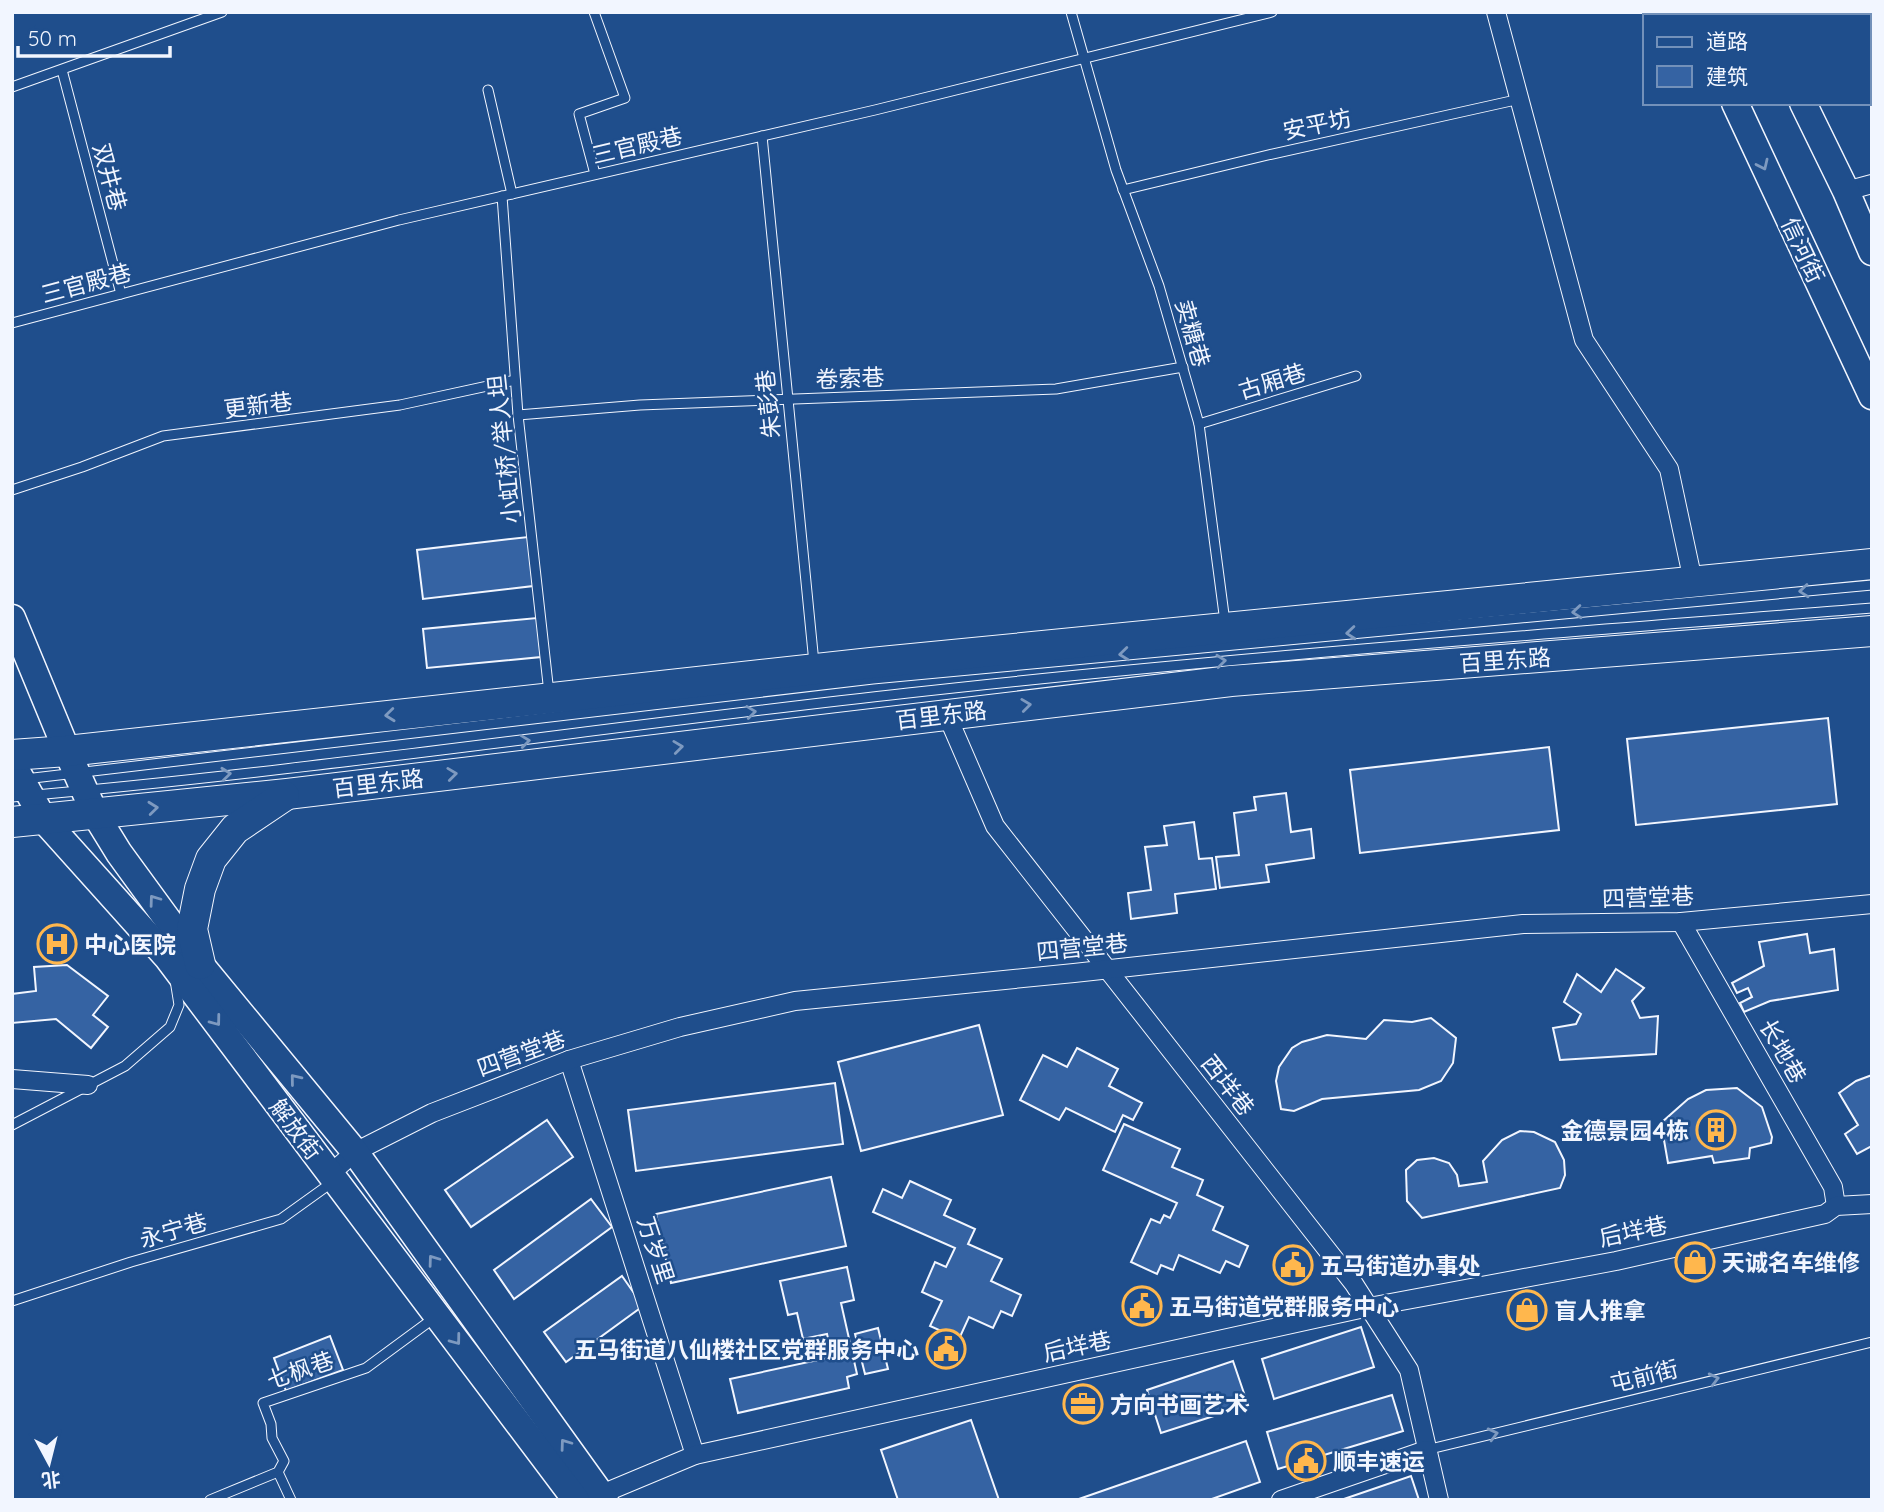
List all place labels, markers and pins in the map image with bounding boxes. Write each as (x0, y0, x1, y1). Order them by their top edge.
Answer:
hospital icon: 中心医院 (36, 923, 78, 965)
place label: 中心医院 (84, 930, 176, 959)
building icon: 金德景园4栋 (1695, 1109, 1737, 1151)
place label: 金德景园4栋 (1560, 1116, 1689, 1145)
shop icon: 天诚名车维修 (1674, 1241, 1716, 1283)
public building icon: 五马街道办事处 (1272, 1244, 1314, 1286)
place label: 天诚名车维修 (1722, 1248, 1860, 1277)
place label: 五马街道办事处 (1320, 1251, 1481, 1280)
public building icon: 五马街道党群服务中心 (1121, 1285, 1163, 1327)
shop icon: 盲人推拿 (1506, 1289, 1548, 1331)
place label: 五马街道党群服务中心 (1169, 1292, 1399, 1321)
place label: 盲人推拿 (1554, 1296, 1646, 1325)
public building icon: 五马街道八仙楼社区党群服务中心 (925, 1328, 967, 1370)
place label: 五马街道八仙楼社区党群服务中心 (574, 1335, 919, 1364)
office icon: 方向书画艺术 (1062, 1383, 1104, 1425)
place label: 方向书画艺术 (1110, 1390, 1248, 1419)
public building icon: 顺丰速运 (1285, 1440, 1327, 1482)
place label: 顺丰速运 (1333, 1447, 1425, 1476)

